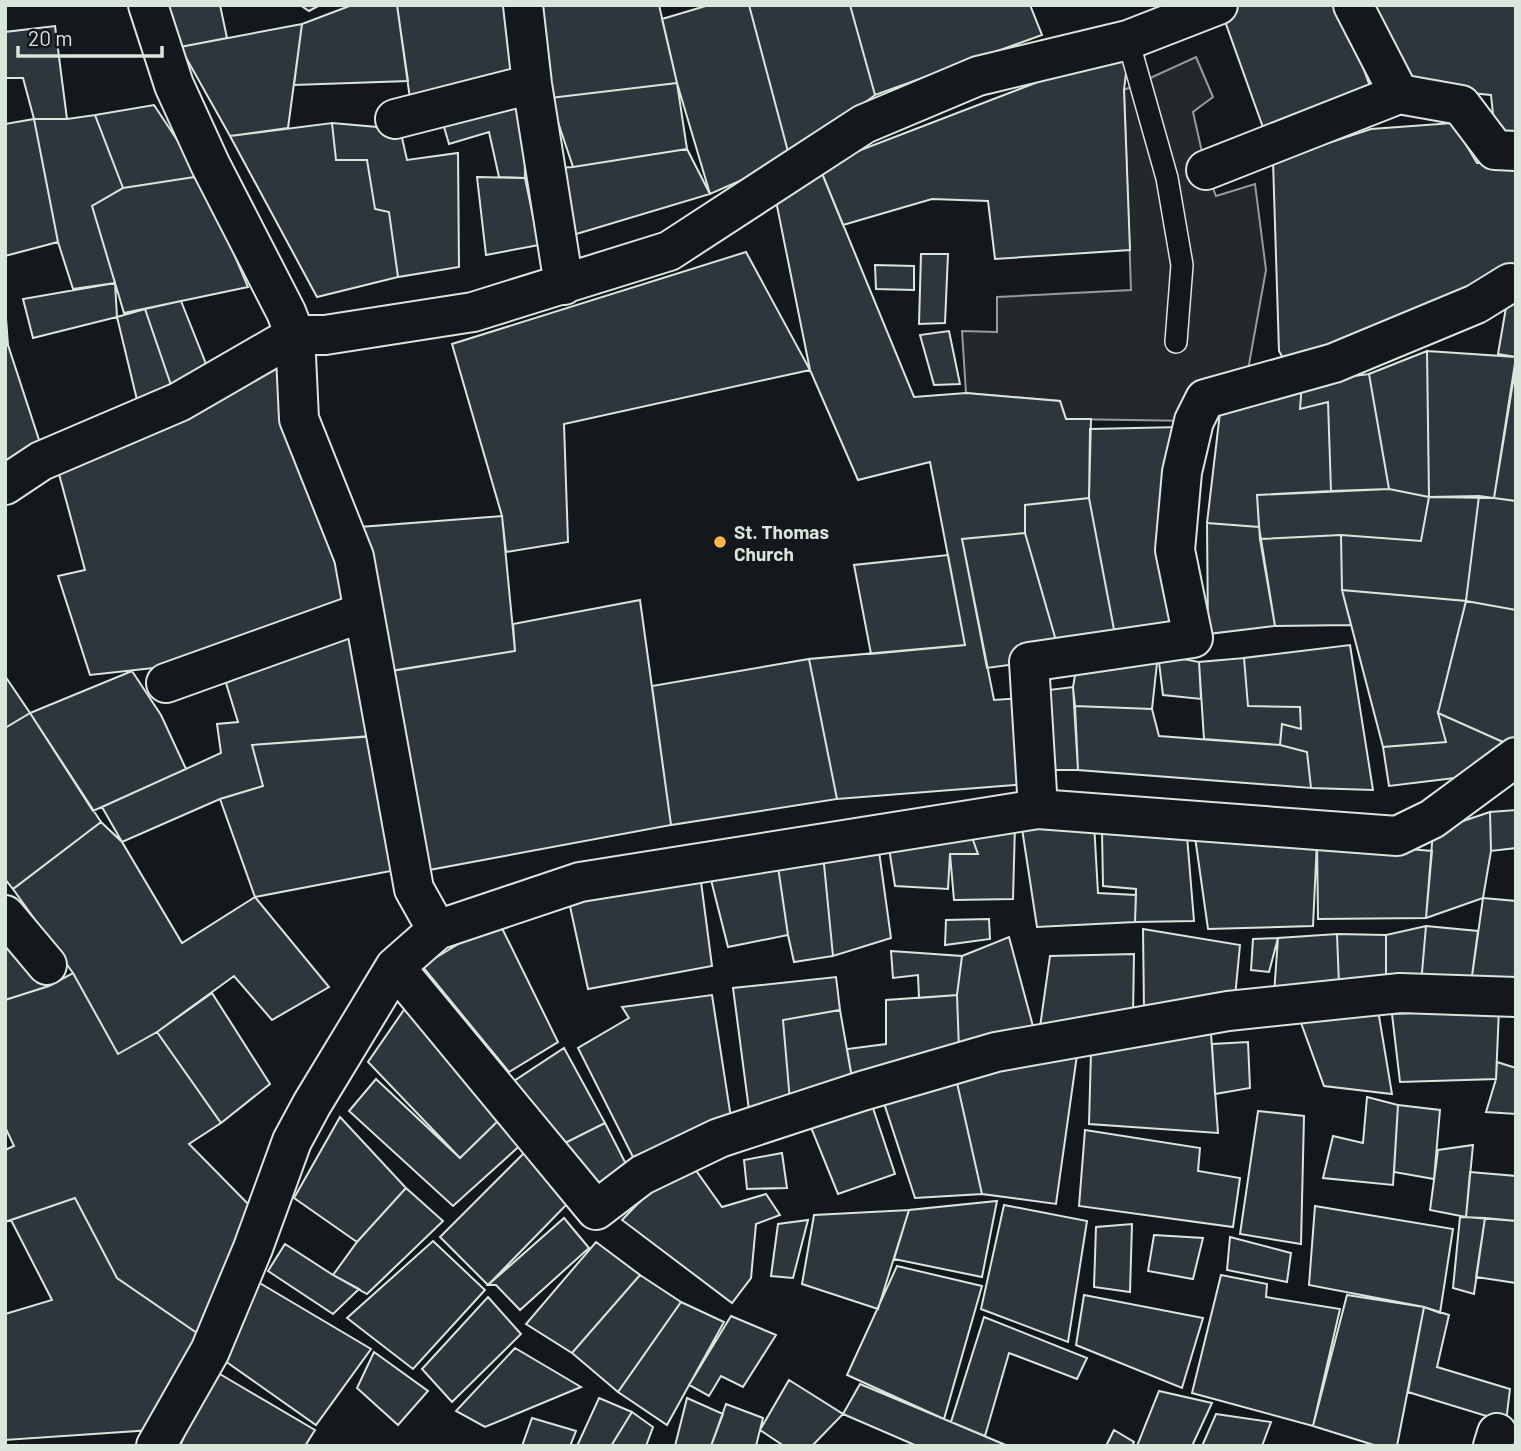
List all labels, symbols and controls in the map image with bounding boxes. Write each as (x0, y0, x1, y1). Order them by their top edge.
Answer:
scale bar (18, 14, 161, 58)
text: 20 m (28, 25, 73, 50)
place label: St. Thomas Church (734, 520, 829, 565)
marker: St. Thomas Church (712, 534, 728, 550)

